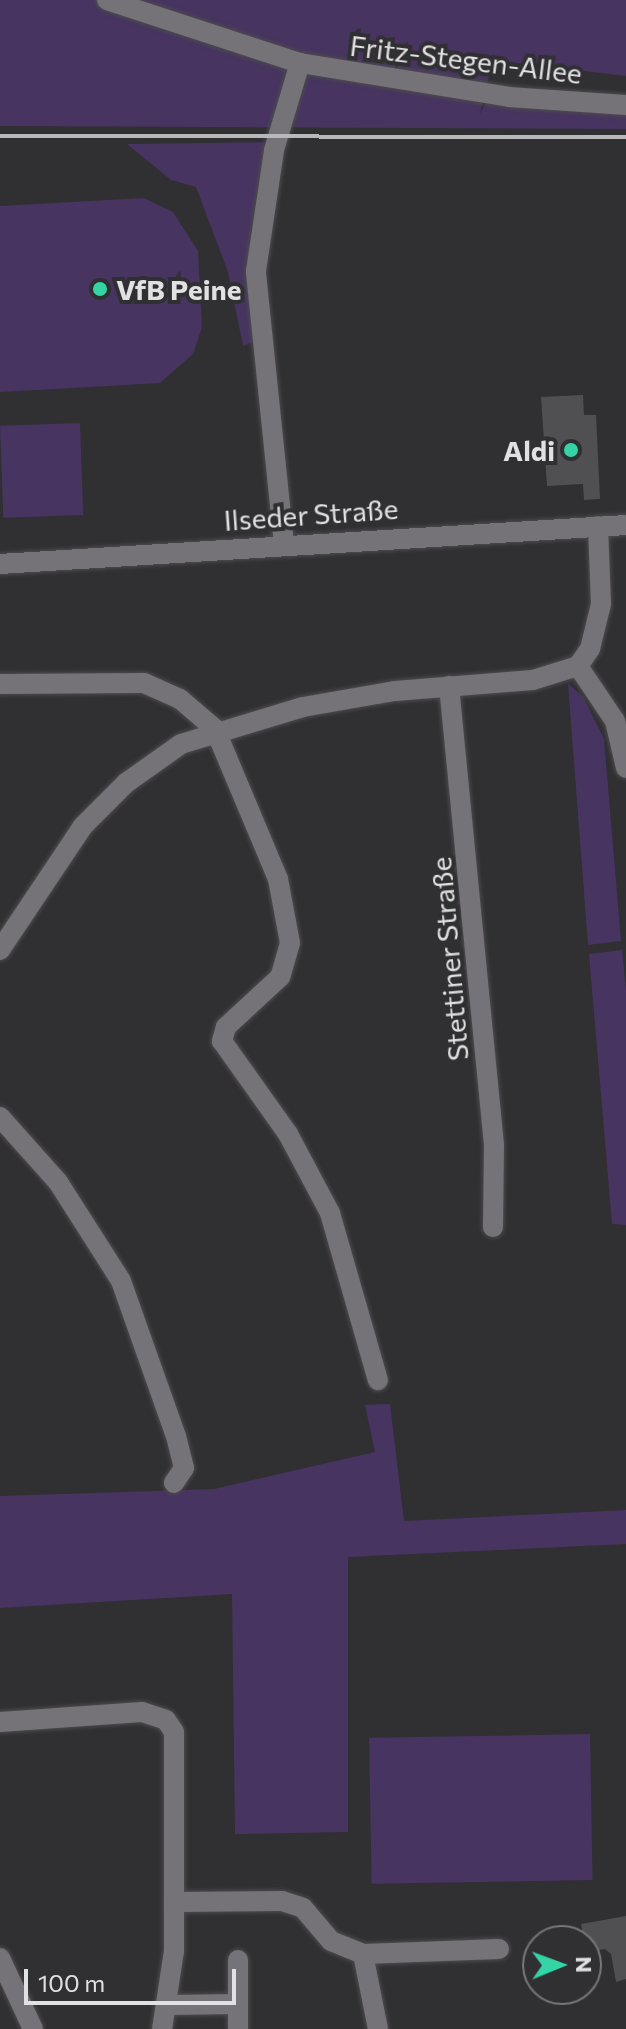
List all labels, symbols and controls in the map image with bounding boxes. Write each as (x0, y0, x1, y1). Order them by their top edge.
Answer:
street label: Fritz-Stegen-Allee (348, 28, 584, 90)
place label: VfB Peine (116, 272, 241, 306)
marker: VfB Peine (91, 280, 109, 298)
place label: Aldi (503, 433, 555, 467)
marker: Aldi (562, 441, 580, 459)
street label: Ilseder Straße (223, 491, 399, 537)
street label: Stettiner Straße (423, 856, 475, 1062)
north arrow (522, 1925, 602, 2005)
scale bar (28, 1953, 240, 2003)
text: N (571, 1956, 598, 1973)
text: 100 m (38, 1968, 105, 1997)

